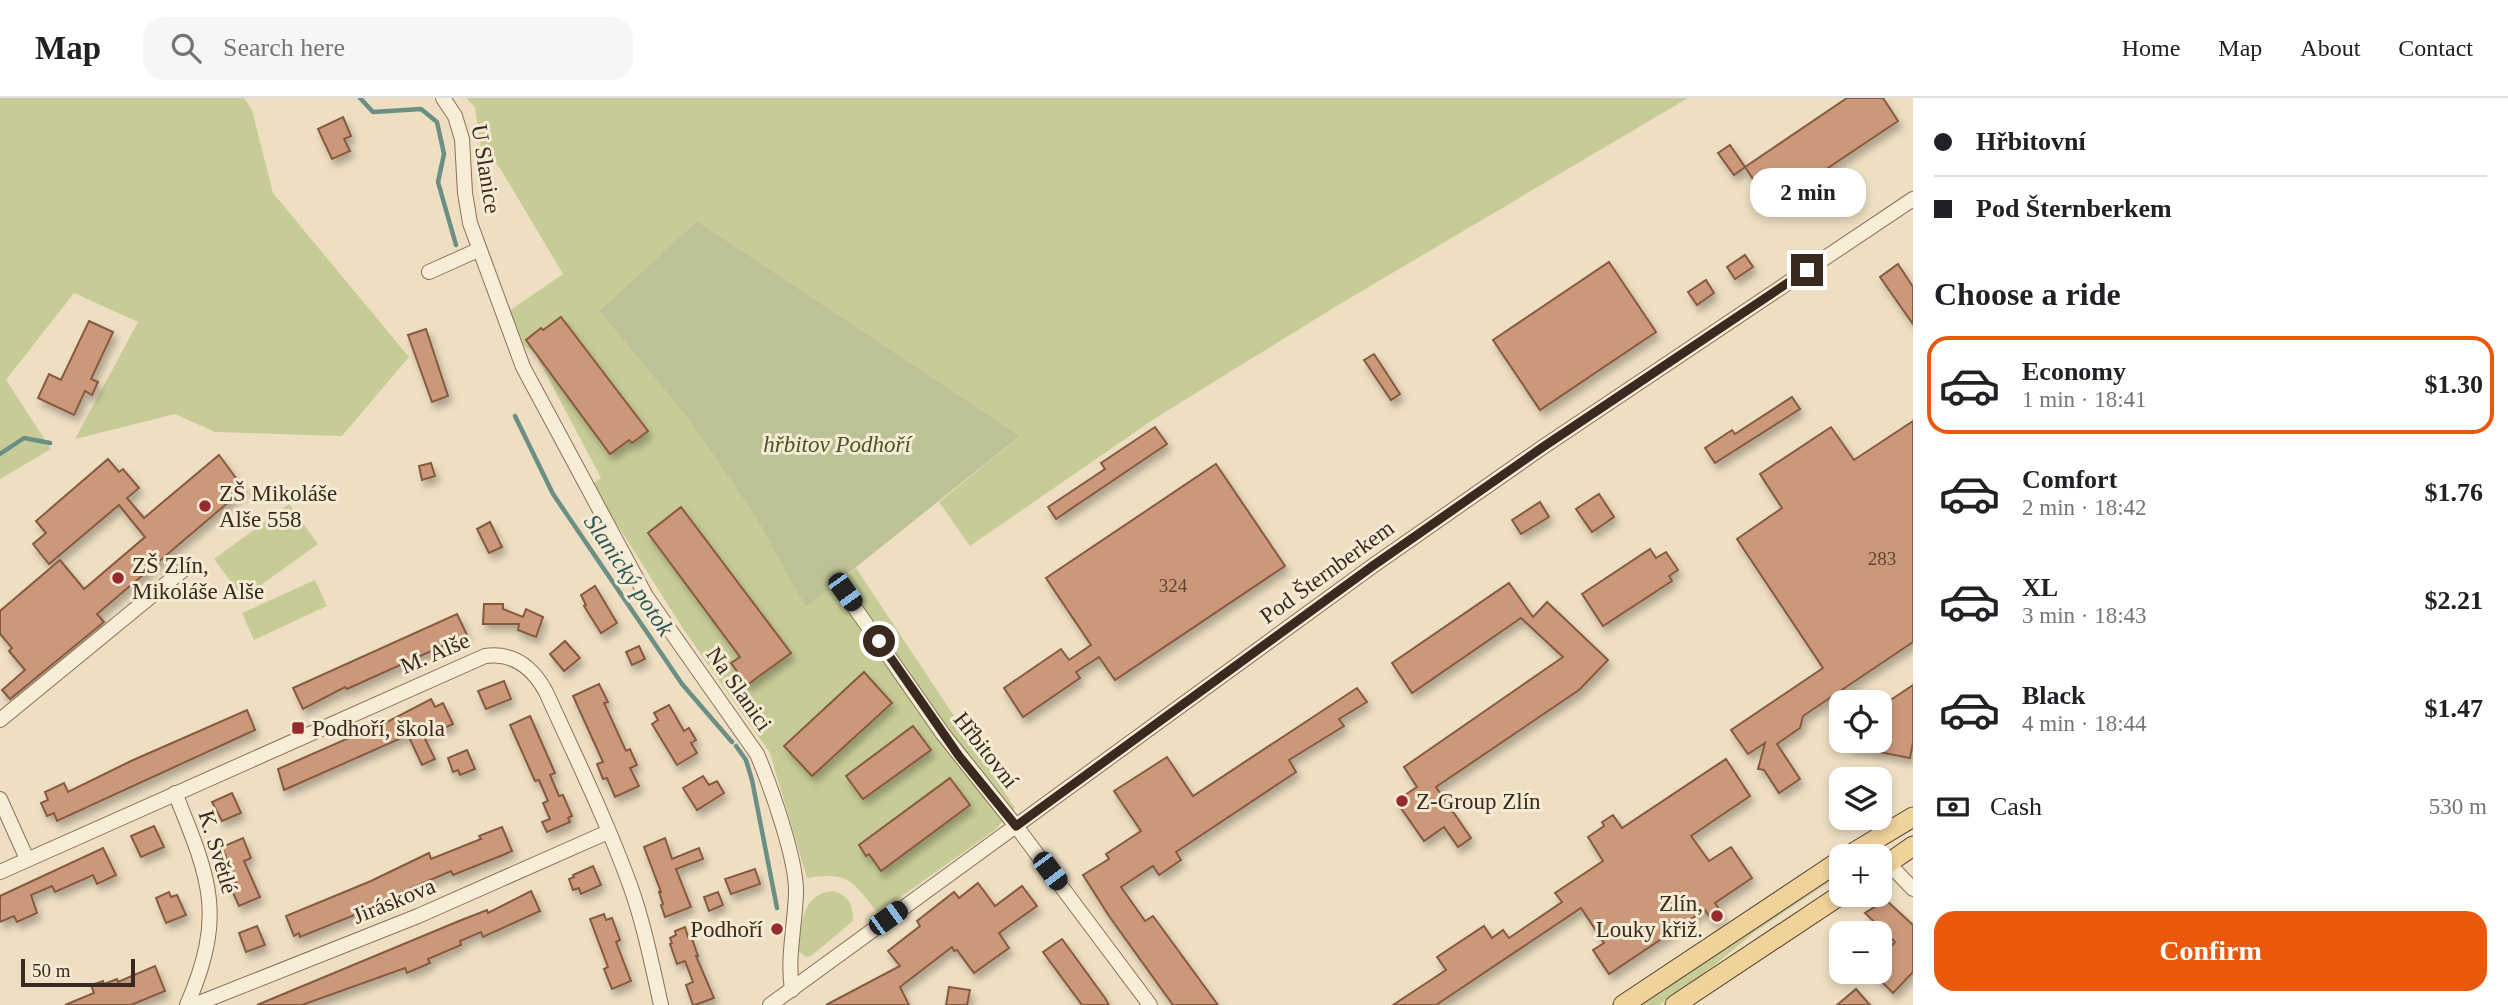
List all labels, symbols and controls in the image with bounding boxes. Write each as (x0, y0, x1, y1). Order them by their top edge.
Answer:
search box (143, 17, 633, 80)
icon: search (167, 29, 205, 67)
text: Map (35, 30, 101, 66)
text: Search here (223, 33, 345, 62)
text: Home (2122, 35, 2180, 61)
text: Map (2218, 35, 2262, 61)
text: About (2300, 35, 2360, 61)
text: Contact (2398, 35, 2473, 61)
street label: U Slanice (467, 123, 505, 215)
text: Hřbitovní (1976, 127, 2086, 156)
callout: 2 min (1749, 169, 1865, 218)
text: 2 min (1780, 180, 1836, 205)
text: Pod Šternberkem (1976, 194, 2172, 223)
route end (1791, 254, 1823, 286)
text: Choose a ride (1934, 276, 2121, 312)
icon: car (1938, 354, 2001, 417)
text: Economy (2022, 357, 2126, 386)
text: $1.30 (2425, 370, 2483, 399)
text: 1 min · 18:41 (2022, 387, 2147, 412)
park label: hřbitov Podhoří (763, 432, 913, 457)
icon: car (1938, 462, 2001, 525)
text: Comfort (2022, 465, 2117, 494)
text: $1.76 (2425, 478, 2483, 507)
place label: ZŠ Mikoláše Alše 558 (219, 480, 337, 532)
text: 2 min · 18:42 (2022, 495, 2147, 520)
marker: ZŠ Mikoláše Alše 558 (197, 498, 213, 514)
water label: Slanický potok (579, 509, 679, 641)
street label: Pod Šternberkem (1255, 514, 1399, 629)
house number: 283 (1868, 548, 1896, 569)
place label: ZŠ Zlín, Mikoláše Alše (132, 552, 264, 604)
car (825, 569, 866, 615)
marker: ZŠ Zlín, Mikoláše Alše (110, 570, 126, 586)
icon: car (1938, 570, 2001, 633)
text: XL (2022, 573, 2058, 602)
house number: 324 (1159, 575, 1188, 596)
text: $2.21 (2425, 586, 2483, 615)
text: 3 min · 18:43 (2022, 603, 2147, 628)
route start (863, 625, 895, 657)
street label: M. Alše (397, 627, 473, 679)
street label: Na Slanici (701, 642, 777, 736)
icon: car (1938, 678, 2001, 741)
text: Black (2022, 681, 2086, 710)
map controls (1829, 690, 1892, 984)
button: locate (1829, 690, 1892, 753)
text: $1.47 (2425, 694, 2483, 723)
street label: Hřbitovní (949, 707, 1024, 793)
text: 4 min · 18:44 (2022, 711, 2147, 736)
place label: Podhoří, škola (312, 716, 445, 741)
marker: Podhoří, škola (290, 720, 306, 736)
button: layers (1829, 767, 1892, 830)
icon: cash (1934, 788, 1972, 826)
place label: Z-Group Zlín (1416, 789, 1541, 814)
text: Cash (1990, 792, 2042, 821)
marker: Z-Group Zlín (1394, 793, 1410, 809)
text: 530 m (2429, 794, 2487, 819)
street label: K. Světlé (194, 807, 242, 897)
button: + (1829, 844, 1892, 907)
car (1029, 848, 1072, 894)
street label: Jiráskova (349, 873, 439, 929)
place label: Zlín, Louky křiž. (1596, 891, 1703, 942)
car (865, 897, 912, 939)
marker: Zlín, Louky křiž. (1709, 908, 1725, 924)
button: Confirm (1934, 911, 2487, 991)
place label: Podhoří (690, 917, 764, 942)
marker: Podhoří (769, 921, 785, 937)
button: − (1829, 921, 1892, 984)
scale bar (21, 956, 135, 988)
text: 50 m (32, 960, 71, 981)

